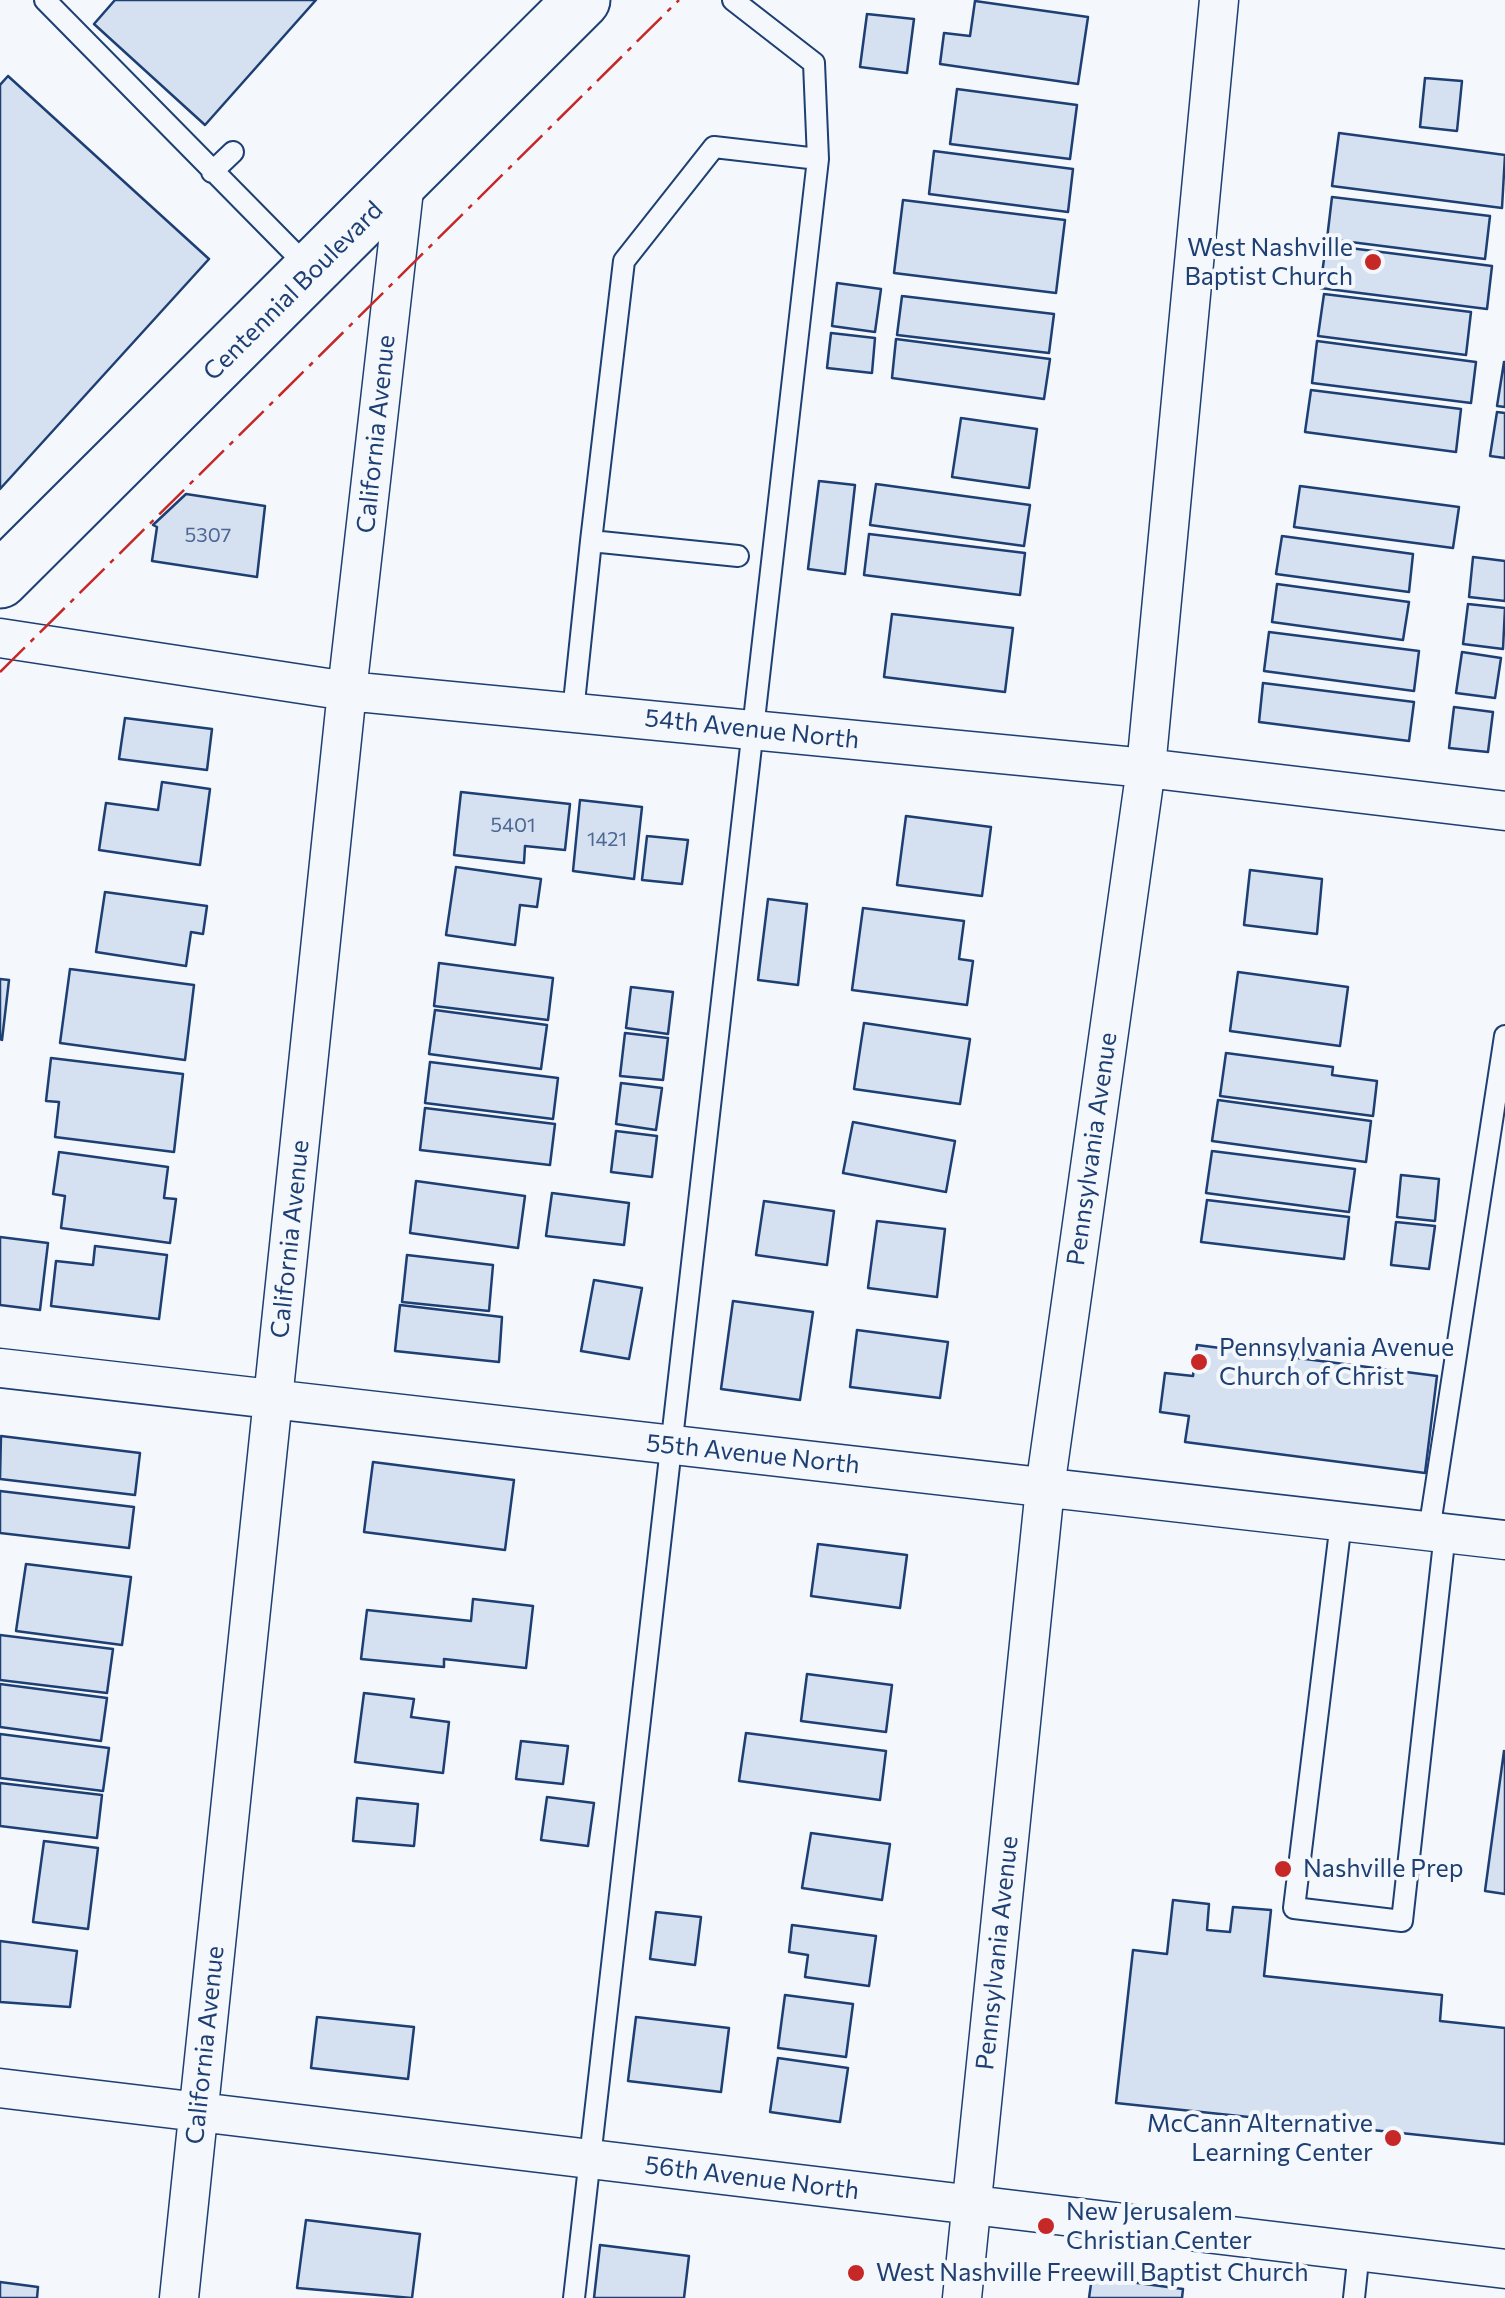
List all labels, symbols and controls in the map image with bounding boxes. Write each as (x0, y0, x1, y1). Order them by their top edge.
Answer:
street label: Centennial Boulevard (197, 195, 389, 387)
place label: West Nashville Baptist Church (1185, 233, 1353, 292)
marker: West Nashville Baptist Church (1362, 251, 1384, 273)
street label: California Avenue (351, 333, 401, 535)
house number: 5307 (185, 523, 231, 547)
street label: 54th Avenue North (643, 703, 861, 755)
house number: 5401 (490, 813, 536, 837)
house number: 1421 (587, 827, 627, 851)
street label: Pennsylvania Avenue (1061, 1031, 1123, 1267)
street label: California Avenue (265, 1138, 315, 1340)
place label: Pennsylvania Avenue Church of Christ (1219, 1333, 1454, 1392)
marker: Pennsylvania Avenue Church of Christ (1188, 1351, 1210, 1373)
street label: 55th Avenue North (645, 1428, 861, 1480)
street label: Pennsylvania Avenue (970, 1835, 1024, 2071)
place label: Nashville Prep (1303, 1854, 1463, 1884)
marker: Nashville Prep (1272, 1858, 1294, 1880)
street label: California Avenue (180, 1944, 230, 2146)
place label: McCann Alternative Learning Center (1147, 2109, 1373, 2168)
marker: McCann Alternative Learning Center (1382, 2127, 1404, 2149)
street label: 56th Avenue North (643, 2150, 861, 2206)
place label: New Jerusalem Christian Center (1066, 2197, 1252, 2256)
marker: New Jerusalem Christian Center (1035, 2215, 1057, 2237)
place label: West Nashville Freewill Baptist Church (876, 2258, 1309, 2288)
marker: West Nashville Freewill Baptist Church (845, 2262, 867, 2284)

